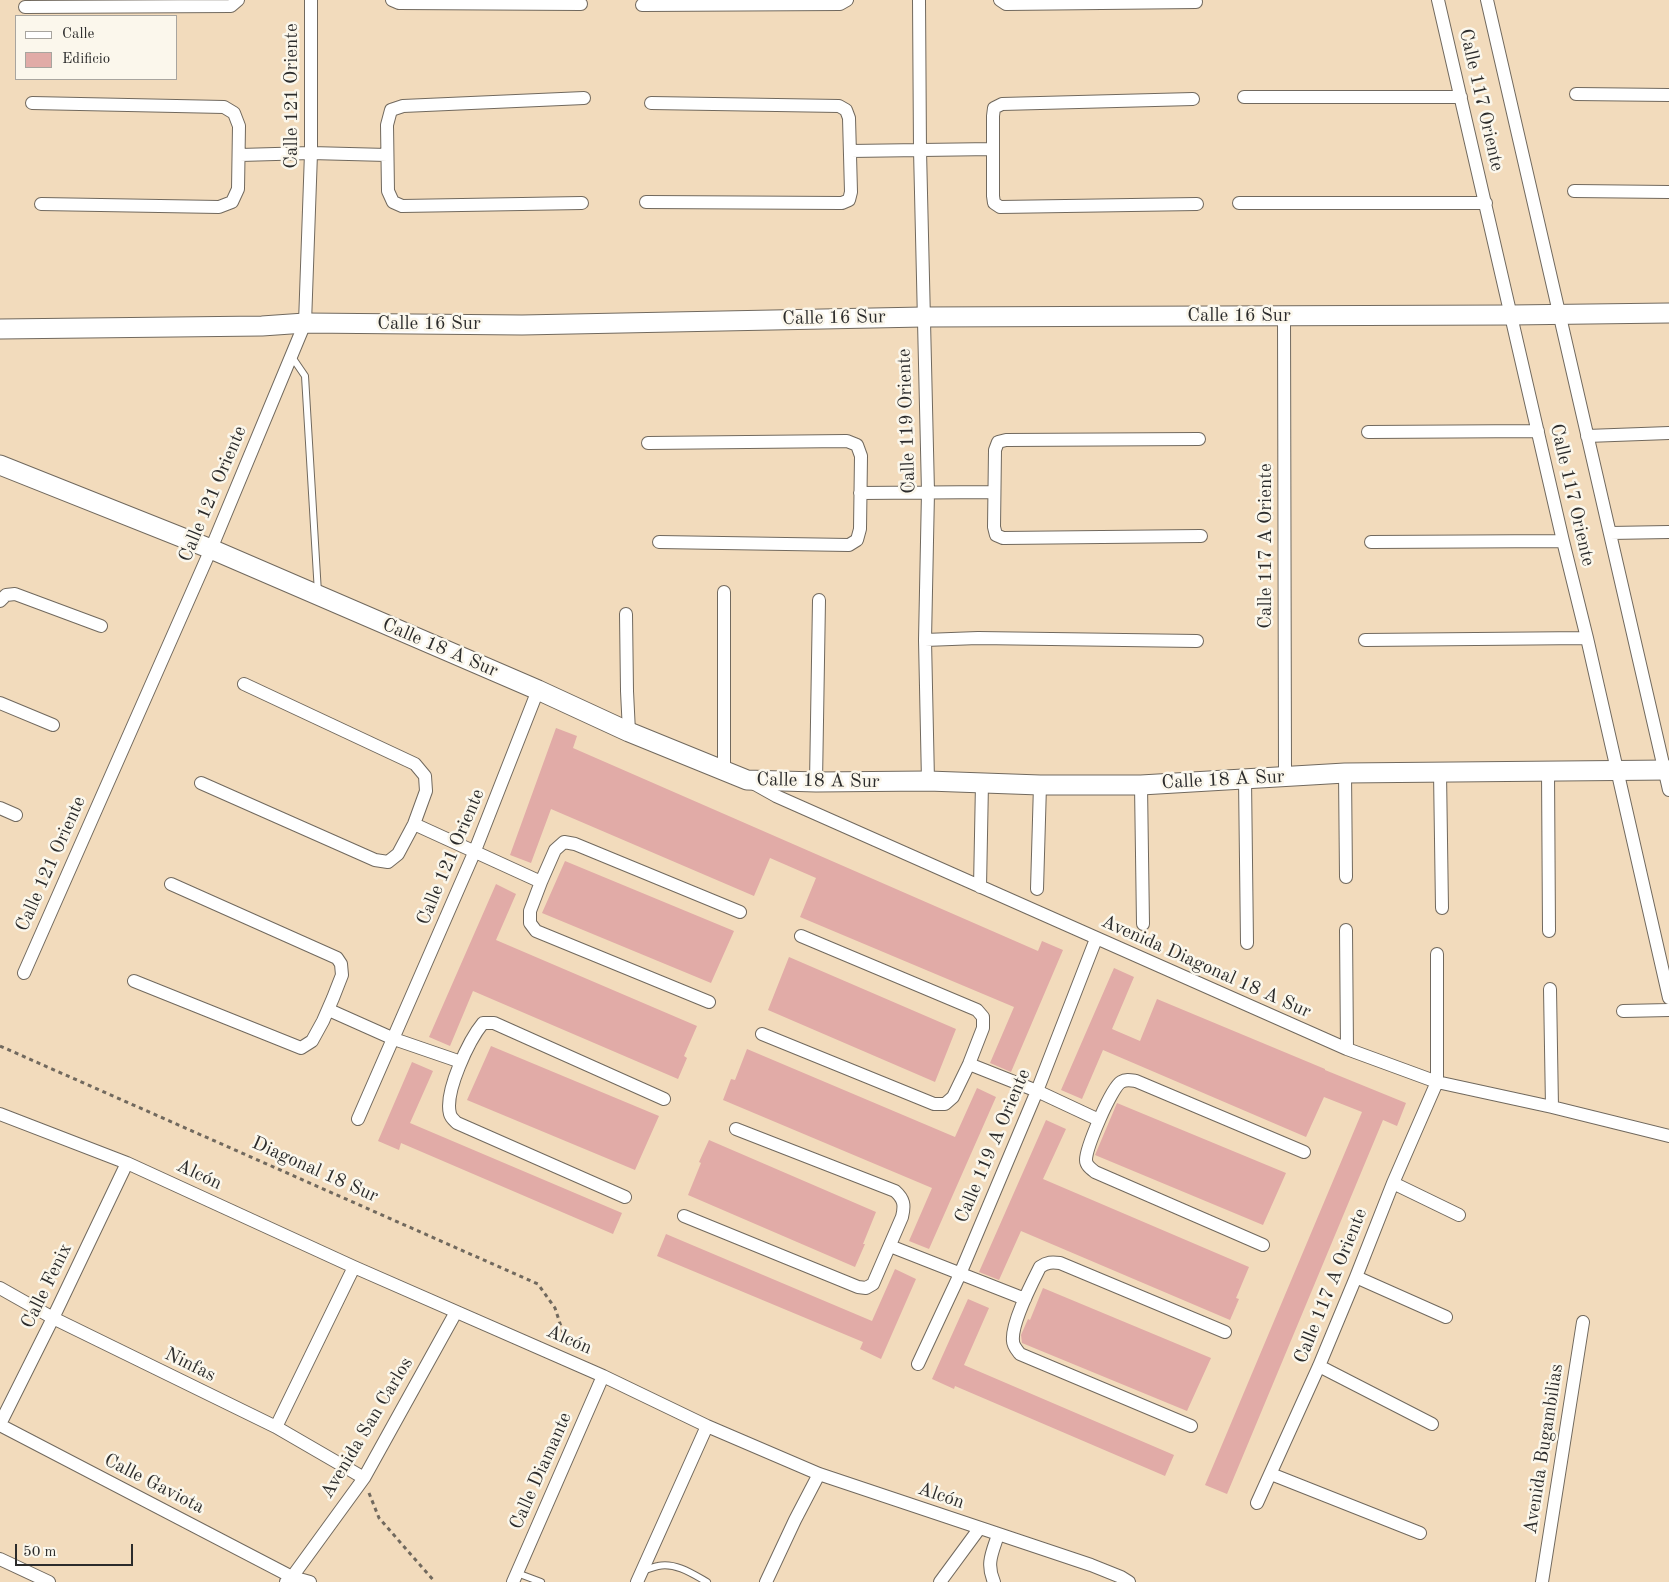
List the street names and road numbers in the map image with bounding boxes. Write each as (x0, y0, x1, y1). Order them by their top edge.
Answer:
street label: Calle 121 Oriente (281, 23, 303, 169)
street label: Calle 117 Oriente (1454, 27, 1508, 173)
street label: Calle 16 Sur (1187, 305, 1291, 327)
street label: Calle 16 Sur (782, 306, 886, 330)
street label: Calle 16 Sur (377, 313, 481, 335)
street label: Calle 119 Oriente (893, 348, 921, 494)
street label: Calle 117 Oriente (1545, 422, 1599, 568)
street label: Calle 121 Oriente (174, 423, 252, 565)
street label: Calle 117 A Oriente (1255, 463, 1277, 629)
street label: Calle 18 A Sur (379, 613, 501, 683)
street label: Calle 18 A Sur (1161, 765, 1285, 795)
street label: Calle 18 A Sur (756, 769, 880, 793)
street label: Calle 121 Oriente (412, 786, 490, 928)
street label: Calle 121 Oriente (11, 793, 91, 935)
street label: Avenida Diagonal 18 A Sur (1098, 910, 1314, 1024)
street label: Calle 119 A Oriente (950, 1065, 1036, 1227)
street label: Diagonal 18 Sur (248, 1132, 382, 1208)
street label: Alcón (173, 1155, 225, 1195)
street label: Calle 117 A Oriente (1289, 1205, 1373, 1367)
street label: Calle Fenix (17, 1240, 77, 1332)
street label: Alcón (543, 1320, 595, 1360)
street label: Ninfas (161, 1343, 219, 1387)
street label: Avenida San Carlos (316, 1353, 418, 1503)
street label: Avenida Bugambilias (1519, 1362, 1569, 1536)
street label: Calle Diamante (505, 1409, 577, 1533)
street label: Calle Gaviota (100, 1449, 208, 1519)
street label: Alcón (915, 1477, 967, 1515)

